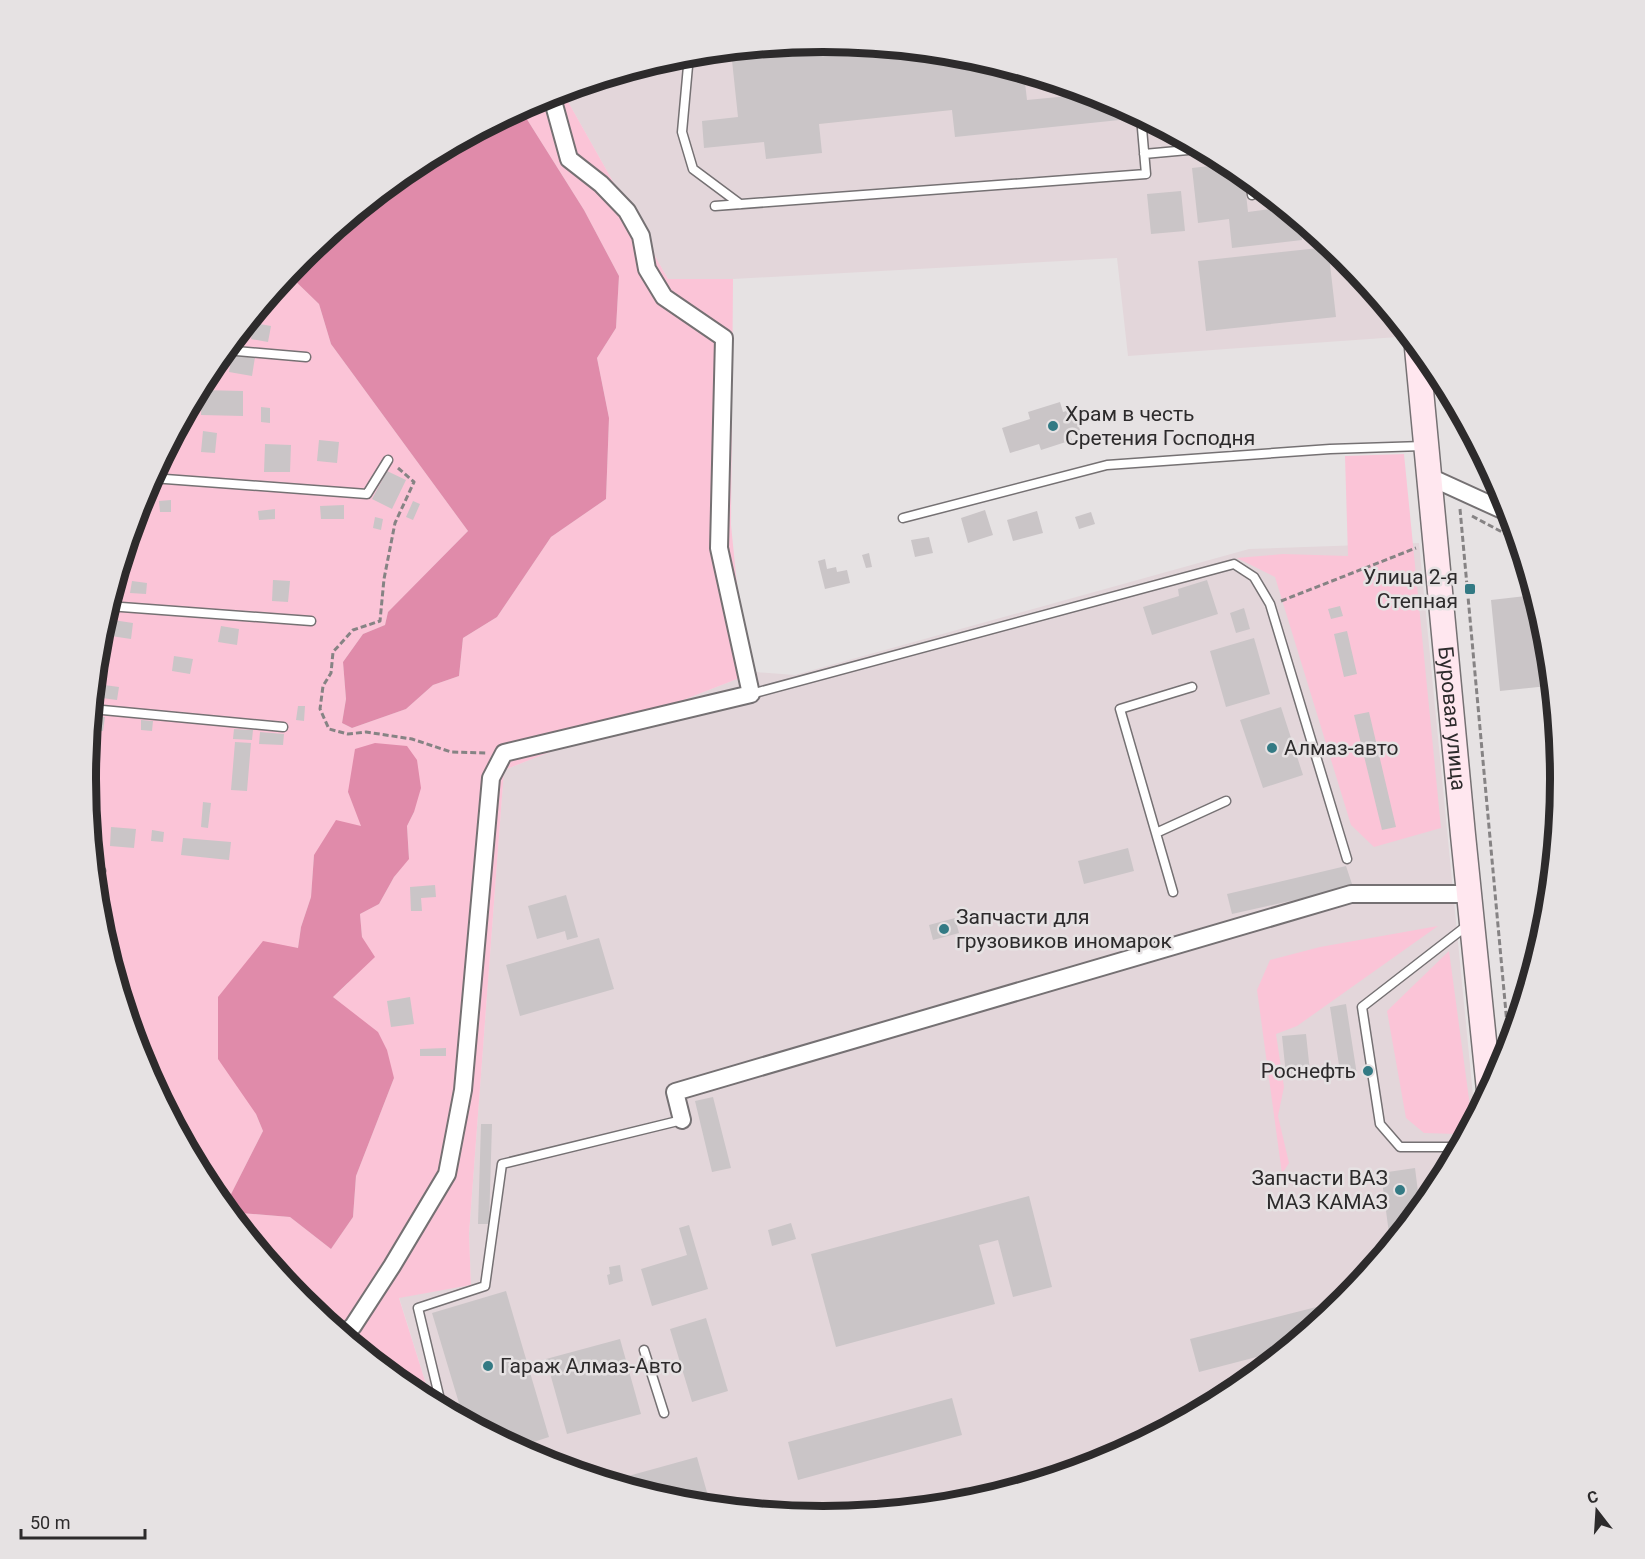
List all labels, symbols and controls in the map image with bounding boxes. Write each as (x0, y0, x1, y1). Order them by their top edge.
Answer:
place label: Храм в честь Сретения Господня (1065, 402, 1255, 450)
marker: Храм в честь Сретения Господня (1046, 419, 1060, 433)
place label: Улица 2-я Степная (1363, 565, 1458, 613)
marker: Улица 2-я Степная (1463, 582, 1477, 596)
street label: Буровая улица (1433, 645, 1471, 792)
place label: Алмаз-авто (1284, 736, 1398, 760)
marker: Алмаз-авто (1265, 741, 1279, 755)
place label: Запчасти для грузовиков иномарок (956, 905, 1173, 953)
marker: Запчасти для грузовиков иномарок (937, 922, 951, 936)
place label: Роснефть (1261, 1059, 1356, 1083)
marker: Роснефть (1361, 1064, 1375, 1078)
place label: Запчасти ВАЗ МАЗ КАМАЗ (1251, 1166, 1388, 1214)
marker: Запчасти ВАЗ МАЗ КАМАЗ (1393, 1183, 1407, 1197)
place label: Гараж Алмаз-Авто (500, 1354, 682, 1378)
marker: Гараж Алмаз-Авто (481, 1359, 495, 1373)
north arrow (1567, 1481, 1627, 1541)
text: С (1585, 1487, 1601, 1508)
scale bar (21, 1502, 146, 1540)
text: 50 m (30, 1512, 70, 1533)

